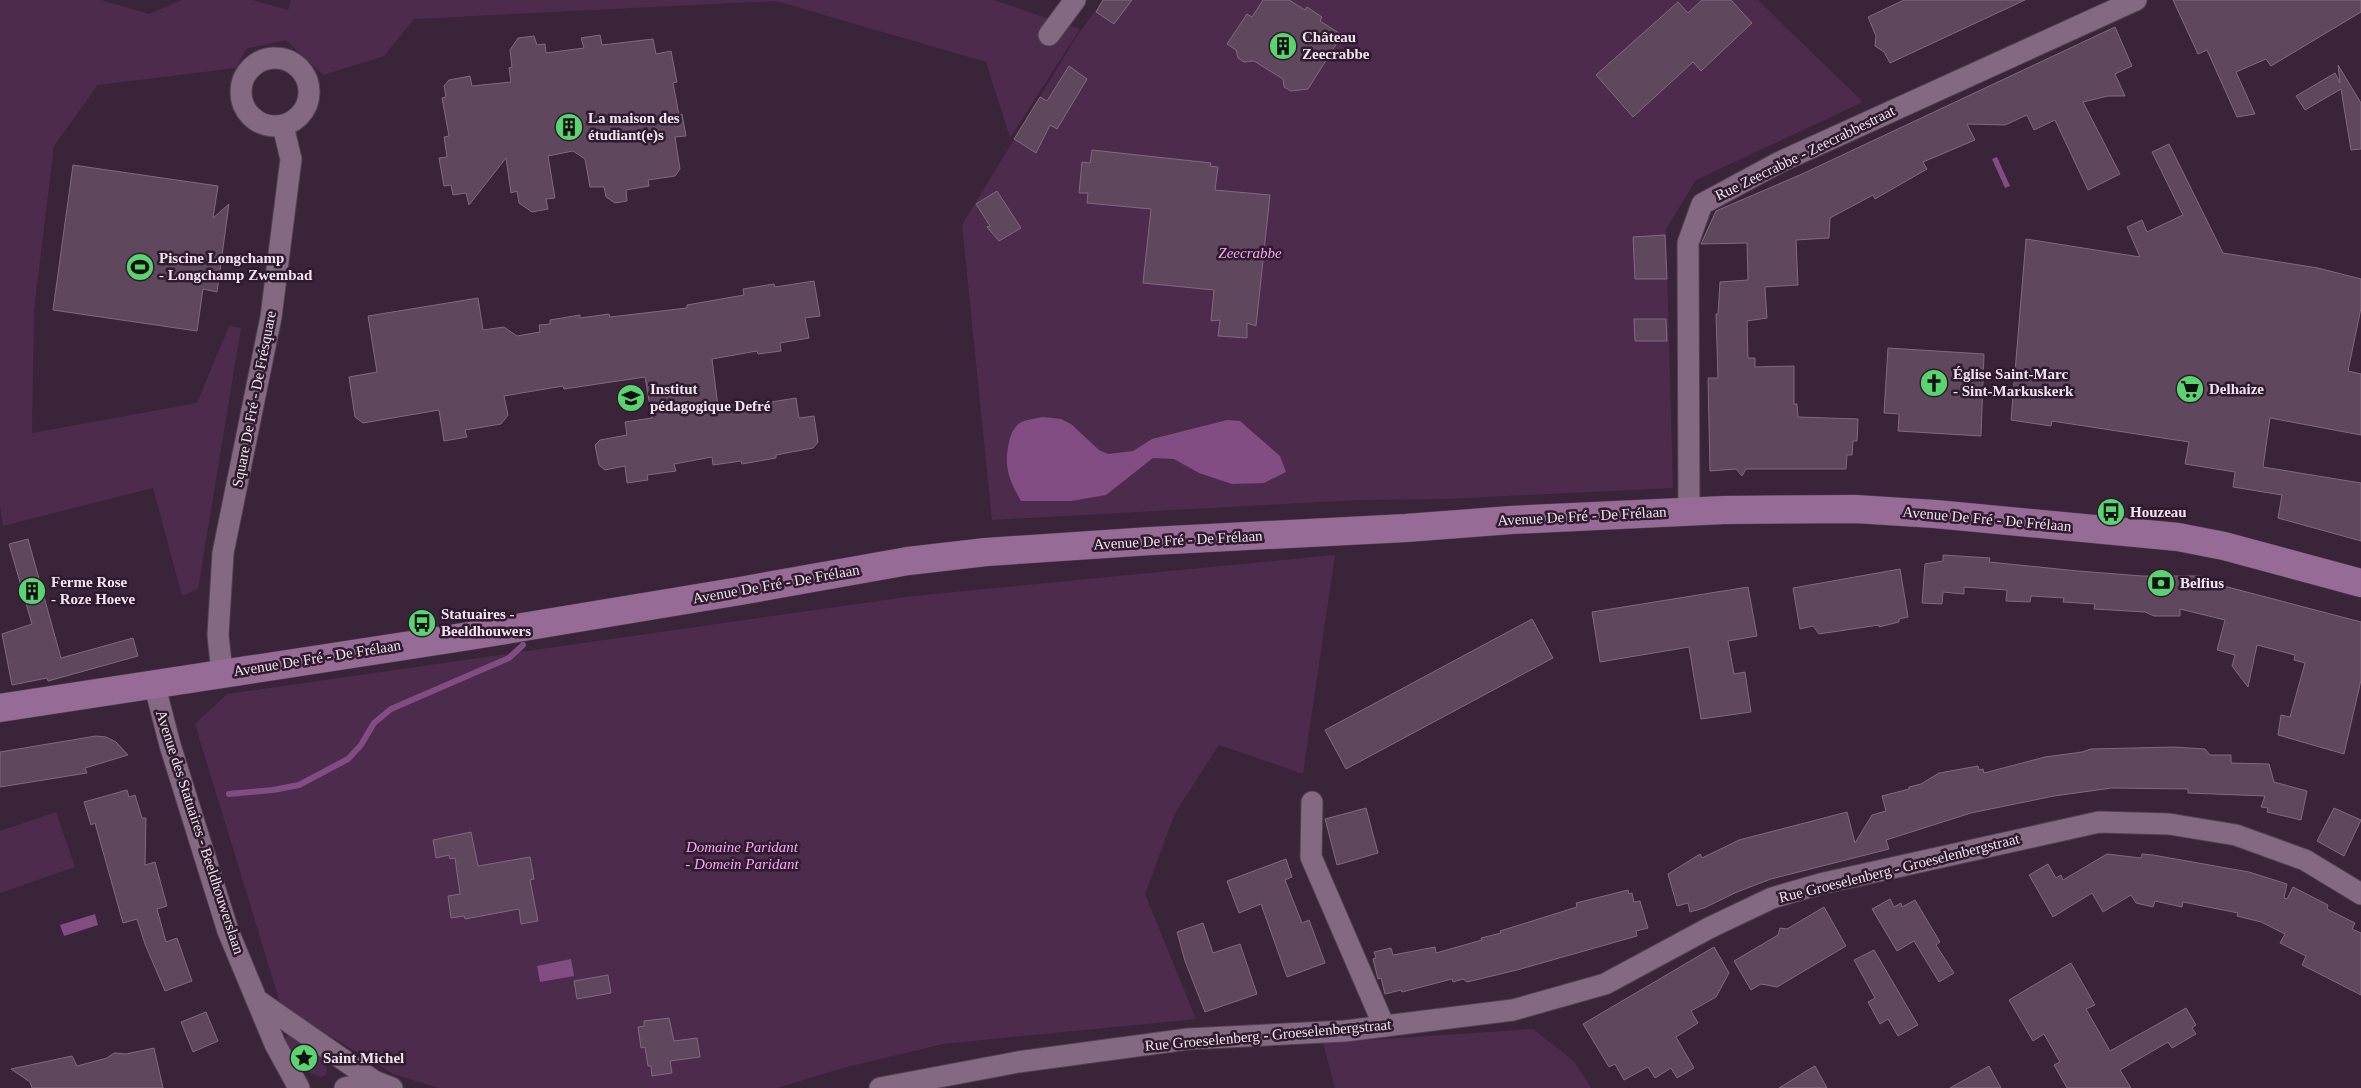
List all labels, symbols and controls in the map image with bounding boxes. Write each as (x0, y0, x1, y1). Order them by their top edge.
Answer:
place label: Château Zeecrabbe (1302, 29, 1370, 62)
building icon: Château Zeecrabbe (1268, 31, 1298, 61)
street label: Rue Zeecrabbe - Zeecrabbestraat (1713, 102, 1898, 204)
place label: La maison des étudiant(e)s (588, 110, 680, 144)
building icon: La maison des étudiant(e)s (554, 112, 584, 142)
park label: Zeecrabbe (1218, 245, 1282, 261)
place label: Piscine Longchamp - Longchamp Zwembad (159, 250, 313, 283)
sports icon: Piscine Longchamp - Longchamp Zwembad (125, 252, 155, 282)
street label: Square De Fré - De Frésquare (229, 309, 279, 489)
place label: Église Saint-Marc - Sint-Markuskerk (1953, 366, 2074, 399)
church icon: Église Saint-Marc - Sint-Markuskerk (1919, 368, 1949, 398)
supermarket icon: Delhaize (2175, 374, 2205, 404)
place label: Institut pédagogique Defré (650, 381, 771, 414)
place label: Delhaize (2209, 381, 2264, 397)
school or university icon: Institut pédagogique Defré (616, 383, 646, 413)
bus stop icon: Houzeau (2096, 497, 2126, 527)
street label: Avenue De Fré - De Frélaan (1497, 504, 1667, 528)
street label: Avenue De Fré - De Frélaan (1902, 504, 2072, 534)
place label: Houzeau (2130, 504, 2187, 520)
street label: Avenue De Fré - De Frélaan (1093, 528, 1263, 552)
street label: Avenue De Fré - De Frélaan (691, 561, 861, 607)
bank icon: Belfius (2146, 568, 2176, 598)
place label: Ferme Rose - Roze Hoeve (51, 574, 135, 607)
place label: Belfius (2180, 575, 2224, 591)
building icon: Ferme Rose - Roze Hoeve (17, 576, 47, 606)
place label: Statuaires - Beeldhouwers (441, 606, 531, 639)
bus stop icon: Statuaires - Beeldhouwers (407, 608, 437, 638)
street label: Avenue De Fré - De Frélaan (232, 637, 402, 679)
street label: Avenue des Statuaires - Beeldhouwerslaan (153, 708, 247, 956)
street label: Rue Groeselenberg - Groeselenbergstraat (1777, 830, 2022, 906)
park label: Domaine Paridant - Domein Paridant (685, 839, 799, 872)
street label: Rue Groeselenberg - Groeselenbergstraat (1144, 1016, 1393, 1054)
place icon: Saint Michel (289, 1043, 319, 1073)
place label: Saint Michel (323, 1050, 404, 1066)

